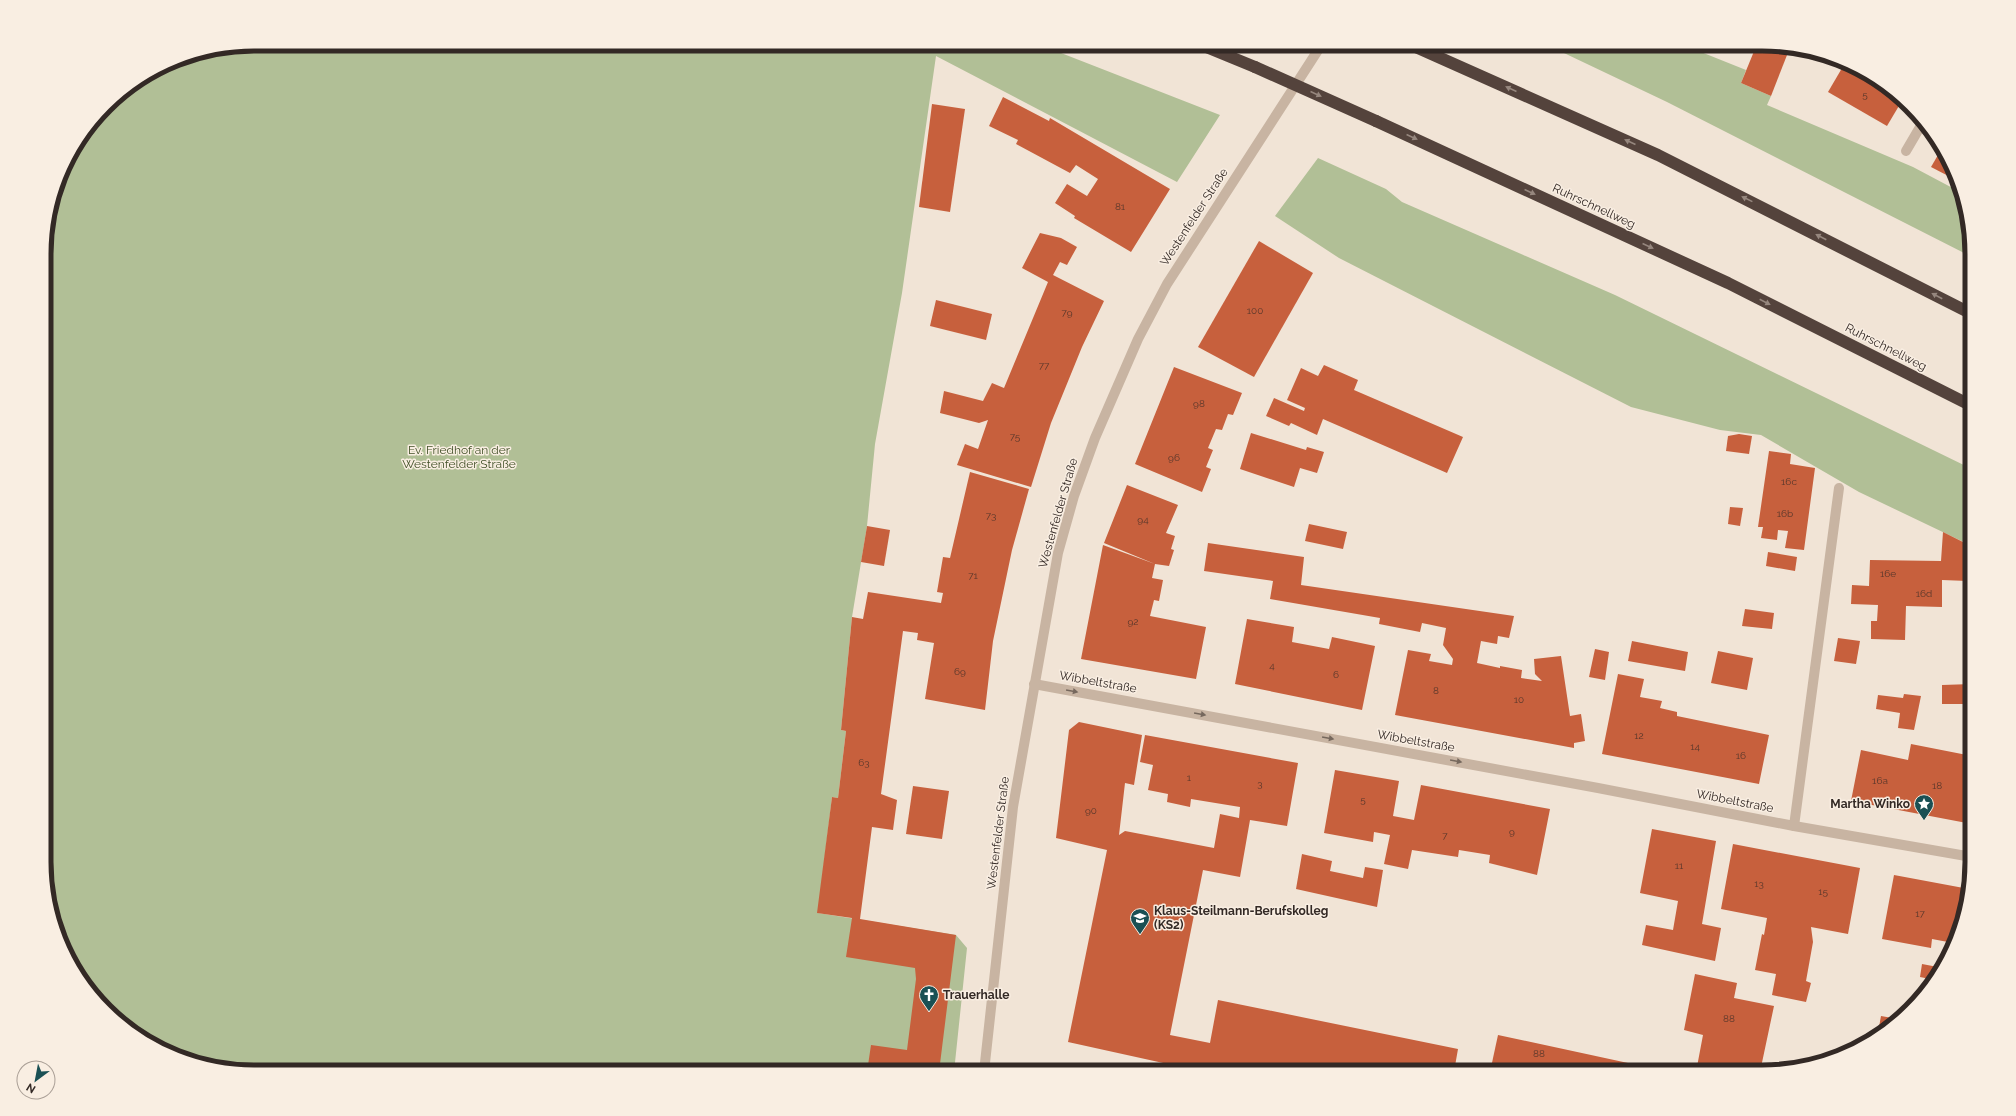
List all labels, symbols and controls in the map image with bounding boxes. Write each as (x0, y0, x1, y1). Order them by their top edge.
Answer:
one-way arrow (1505, 86, 1517, 92)
house number: 5 (1862, 89, 1868, 100)
one-way arrow (1310, 92, 1322, 98)
one-way arrow (1406, 135, 1418, 141)
one-way arrow (1624, 139, 1635, 145)
street label: Westenfelder Straße (1157, 166, 1231, 268)
street label: Ruhrschnellweg (1550, 181, 1638, 231)
one-way arrow (1524, 189, 1535, 195)
one-way arrow (1741, 196, 1752, 202)
house number: 81 (1115, 201, 1126, 212)
one-way arrow (1816, 233, 1827, 240)
one-way arrow (1642, 243, 1654, 249)
one-way arrow (1931, 293, 1943, 299)
one-way arrow (1760, 298, 1771, 305)
house number: 100 (1247, 305, 1263, 316)
house number: 79 (1061, 307, 1073, 318)
street label: Ruhrschnellweg (1843, 320, 1929, 374)
house number: 77 (1039, 360, 1050, 371)
house number: 98 (1193, 398, 1205, 409)
house number: 75 (1010, 431, 1021, 442)
park label: Ev. Friedhof an der Westenfelder Straße (402, 443, 516, 471)
house number: 96 (1168, 452, 1180, 463)
street label: Westenfelder Straße (1036, 456, 1080, 570)
house number: 16c (1781, 476, 1797, 487)
house number: 16b (1777, 508, 1793, 519)
house number: 73 (986, 510, 996, 521)
house number: 94 (1137, 514, 1149, 525)
house number: 16e (1880, 568, 1896, 579)
house number: 71 (968, 570, 979, 581)
house number: 16d (1916, 588, 1932, 599)
house number: 92 (1127, 616, 1139, 627)
house number: 4 (1269, 660, 1275, 671)
house number: 69 (954, 666, 966, 677)
street label: Wibbeltstraße (1058, 668, 1138, 696)
house number: 6 (1333, 669, 1339, 680)
house number: 8 (1433, 685, 1439, 696)
one-way arrow (1066, 688, 1078, 694)
house number: 10 (1514, 694, 1524, 705)
one-way arrow (1194, 712, 1206, 718)
street label: Wibbeltstraße (1376, 727, 1456, 755)
house number: 12 (1634, 730, 1644, 741)
one-way arrow (1322, 735, 1334, 741)
house number: 14 (1690, 741, 1700, 752)
house number: 16 (1736, 750, 1746, 761)
house number: 63 (858, 757, 870, 768)
one-way arrow (1449, 759, 1462, 765)
house number: 1 (1187, 772, 1192, 783)
house number: 16a (1872, 775, 1888, 786)
street label: Westenfelder Straße (984, 776, 1012, 890)
house number: 3 (1257, 778, 1263, 789)
house number: 18 (1932, 780, 1942, 791)
street label: Wibbeltstraße (1695, 787, 1775, 815)
place icon: Martha Winko (1913, 793, 1935, 821)
house number: 5 (1360, 794, 1366, 805)
place label: Martha Winko (1830, 797, 1910, 811)
house number: 90 (1085, 805, 1097, 816)
house number: 9 (1509, 826, 1515, 837)
house number: 7 (1442, 830, 1448, 841)
house number: 11 (1675, 860, 1684, 871)
house number: 13 (1754, 878, 1764, 889)
house number: 15 (1818, 886, 1828, 897)
place label: Klaus-Steilmann-Berufskolleg (KS2) (1154, 904, 1328, 932)
school or university icon: Klaus-Steilmann-Berufskolleg (KS2) (1129, 907, 1151, 935)
house number: 17 (1915, 908, 1925, 919)
church icon: Trauerhalle (918, 984, 940, 1012)
place label: Trauerhalle (943, 988, 1010, 1002)
house number: 88 (1723, 1013, 1735, 1024)
house number: 88 (1533, 1048, 1545, 1059)
north arrow (16, 1060, 56, 1100)
text: N (24, 1080, 38, 1096)

